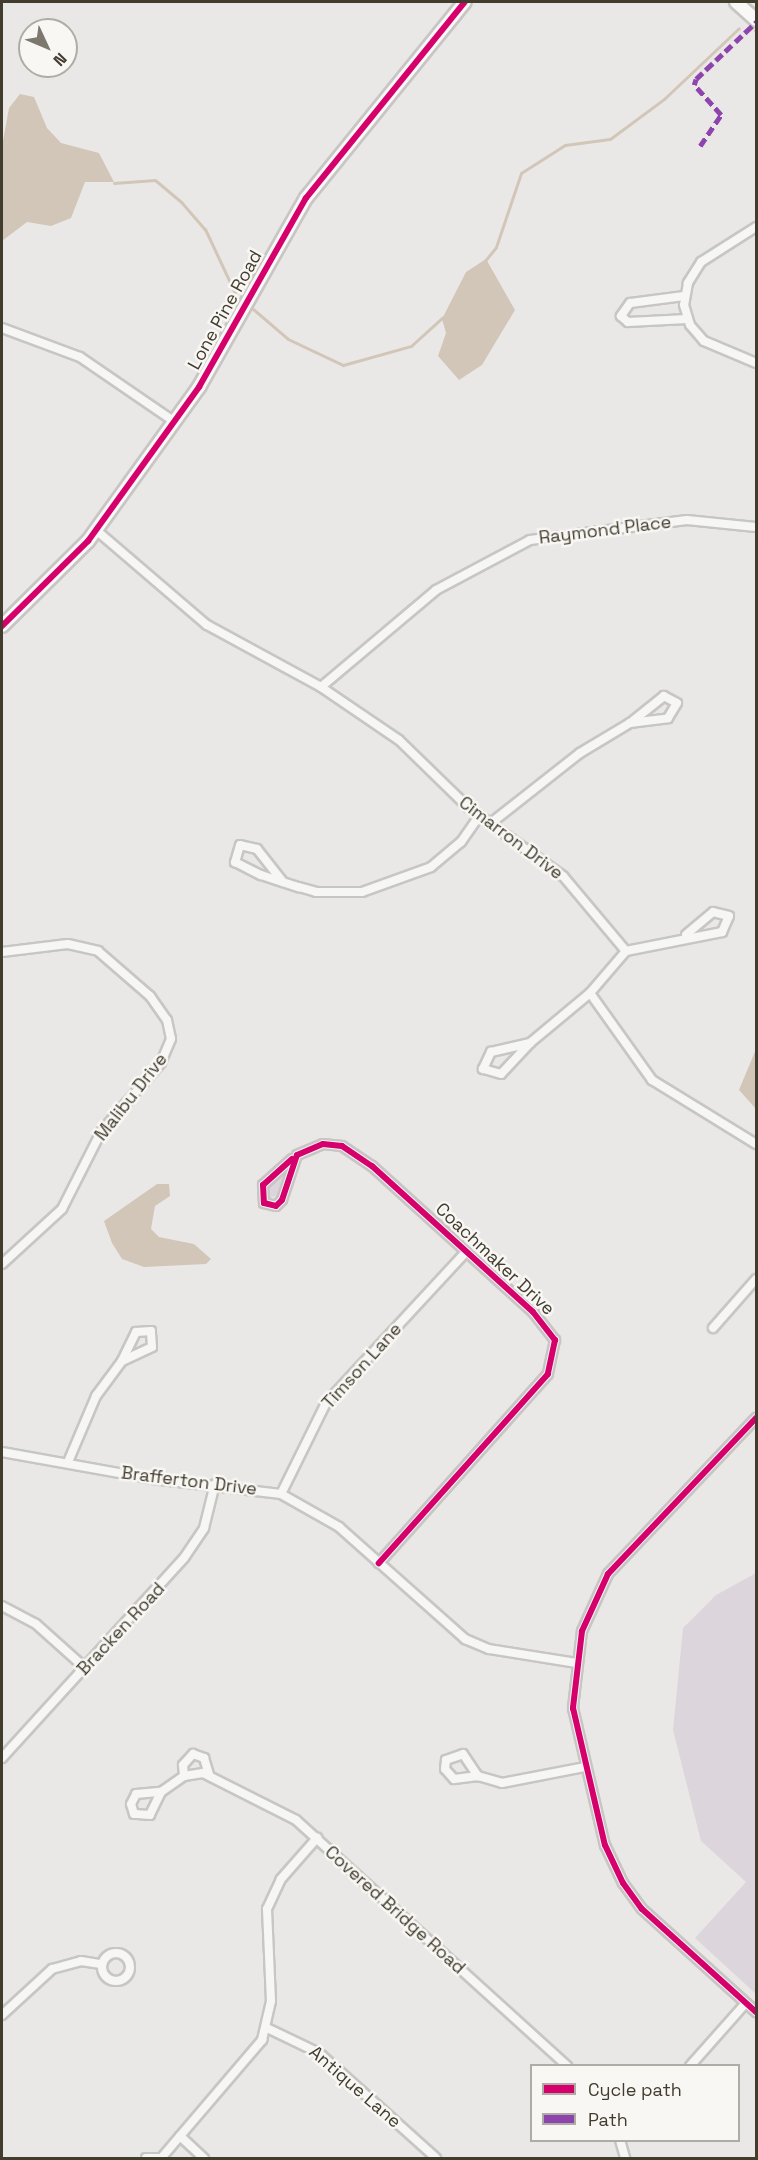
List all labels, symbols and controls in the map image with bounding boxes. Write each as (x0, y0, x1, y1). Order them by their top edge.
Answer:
north arrow (18, 18, 78, 78)
text: N (49, 48, 71, 71)
street label: Lone Pine Road (183, 247, 267, 373)
street label: Raymond Place (538, 511, 672, 549)
street label: Cimarron Drive (455, 792, 567, 884)
street label: Malibu Drive (90, 1049, 172, 1145)
street label: Coachmaker Drive (431, 1198, 559, 1320)
street label: Timson Lane (318, 1318, 406, 1414)
street label: Brafferton Drive (120, 1462, 258, 1500)
street label: Bracken Road (73, 1578, 169, 1680)
street label: Covered Bridge Road (320, 1841, 470, 1979)
street label: Antique Lane (305, 2041, 405, 2133)
legend (530, 2064, 740, 2142)
text: Cycle path (588, 2078, 682, 2101)
text: Path (588, 2108, 628, 2131)

